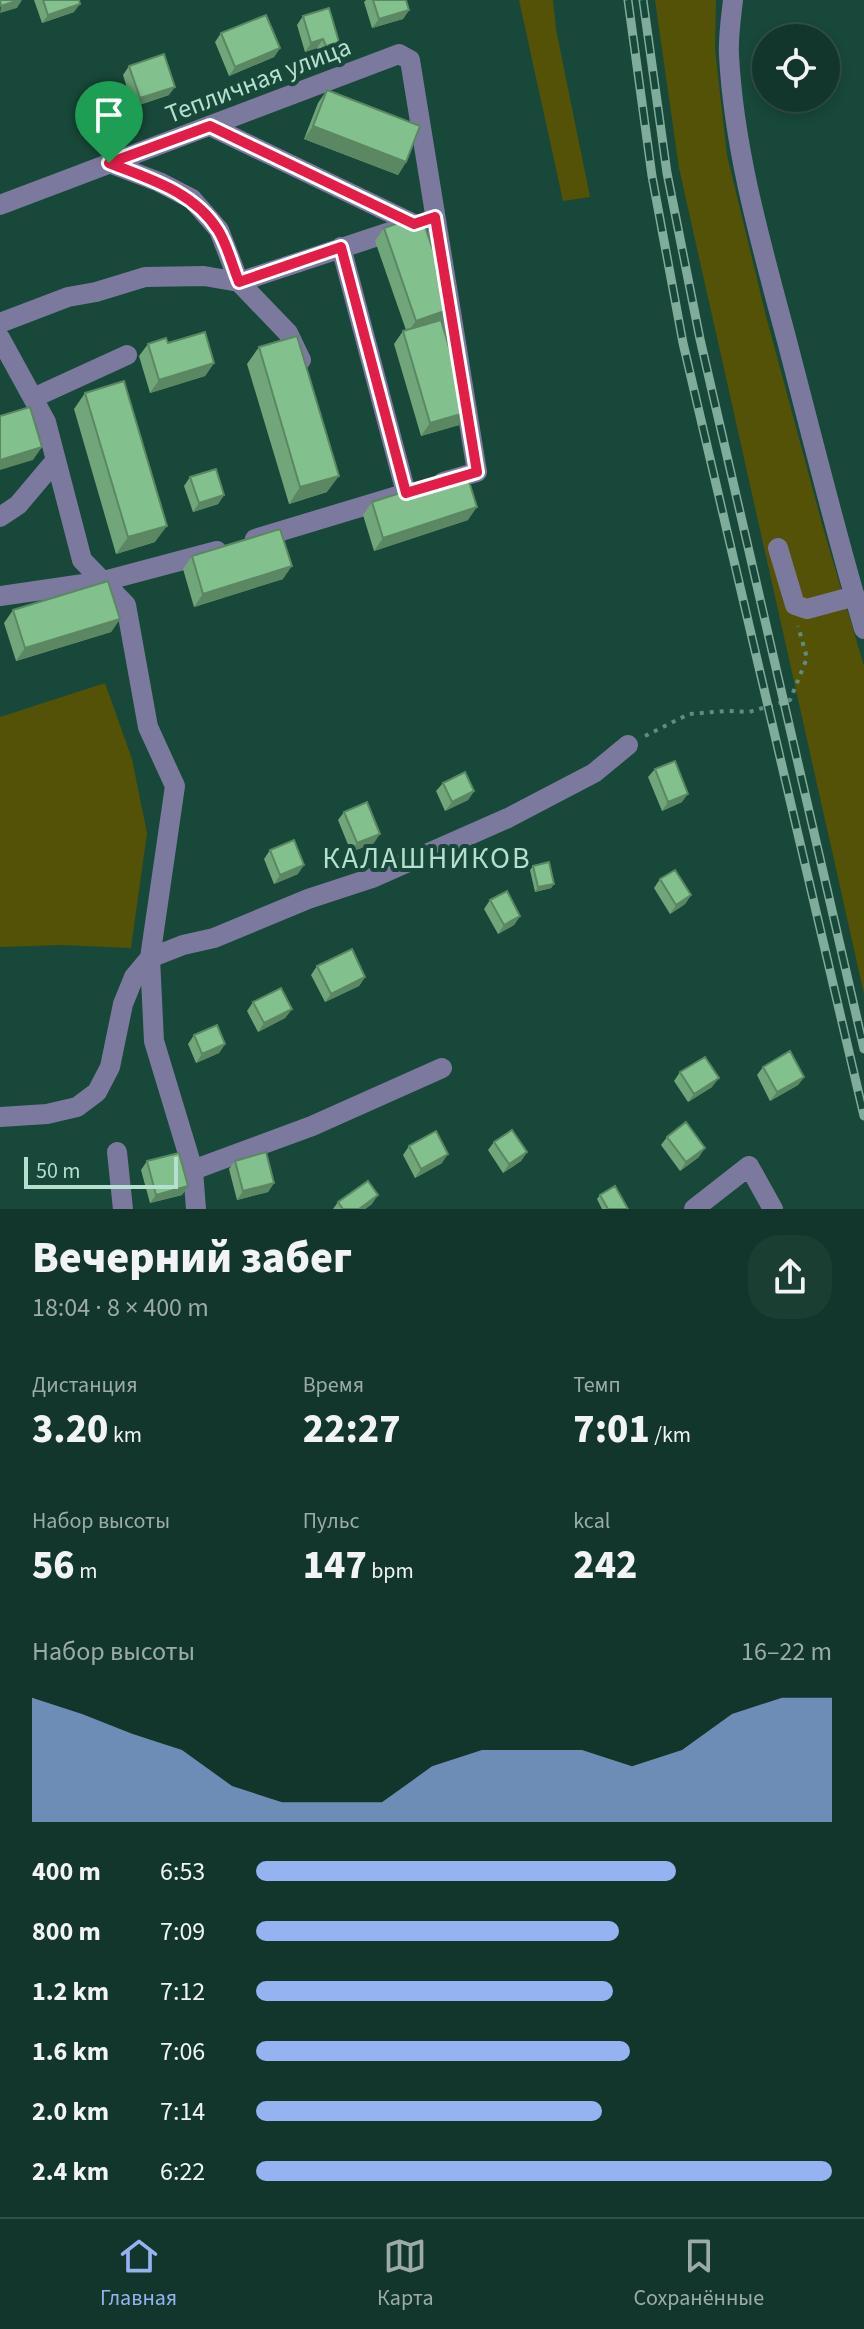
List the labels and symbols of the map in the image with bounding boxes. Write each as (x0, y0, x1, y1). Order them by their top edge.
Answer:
street label: Тепличная улица (160, 28, 356, 133)
pin (75, 81, 143, 163)
district label: КАЛАШНИКОВ (322, 837, 532, 880)
scale bar (24, 1153, 178, 1189)

